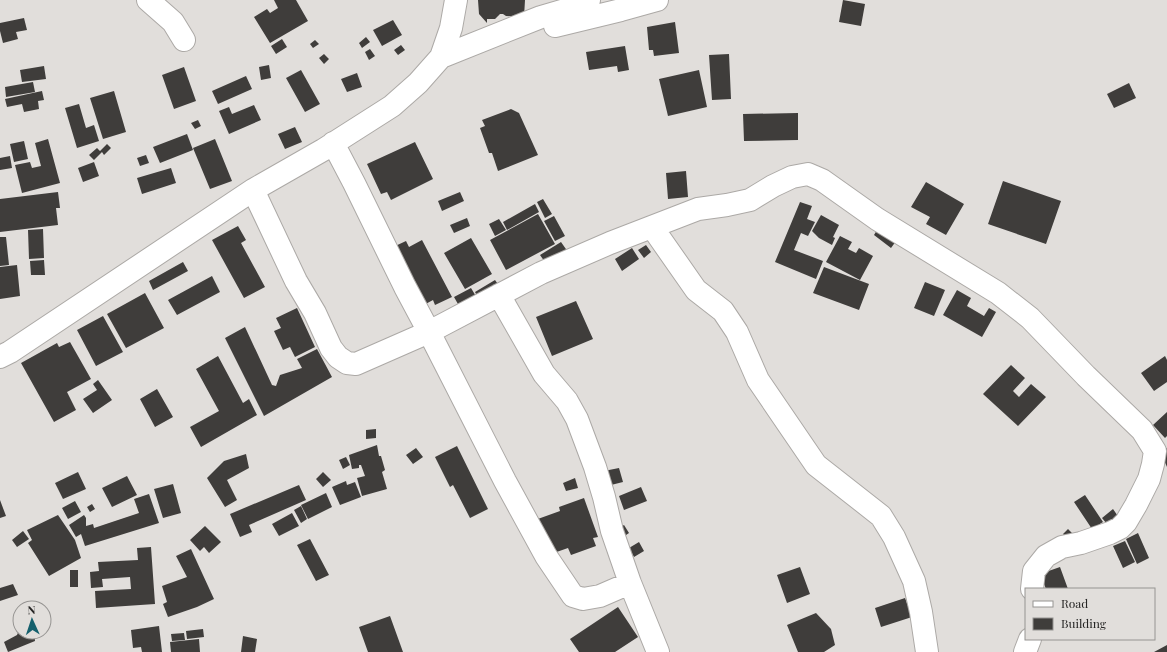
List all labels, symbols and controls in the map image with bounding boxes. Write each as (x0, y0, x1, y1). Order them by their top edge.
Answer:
legend (1025, 588, 1155, 640)
text: Road (1061, 595, 1088, 611)
north arrow (12, 600, 52, 640)
text: N (27, 602, 36, 617)
text: Building (1061, 615, 1107, 631)

